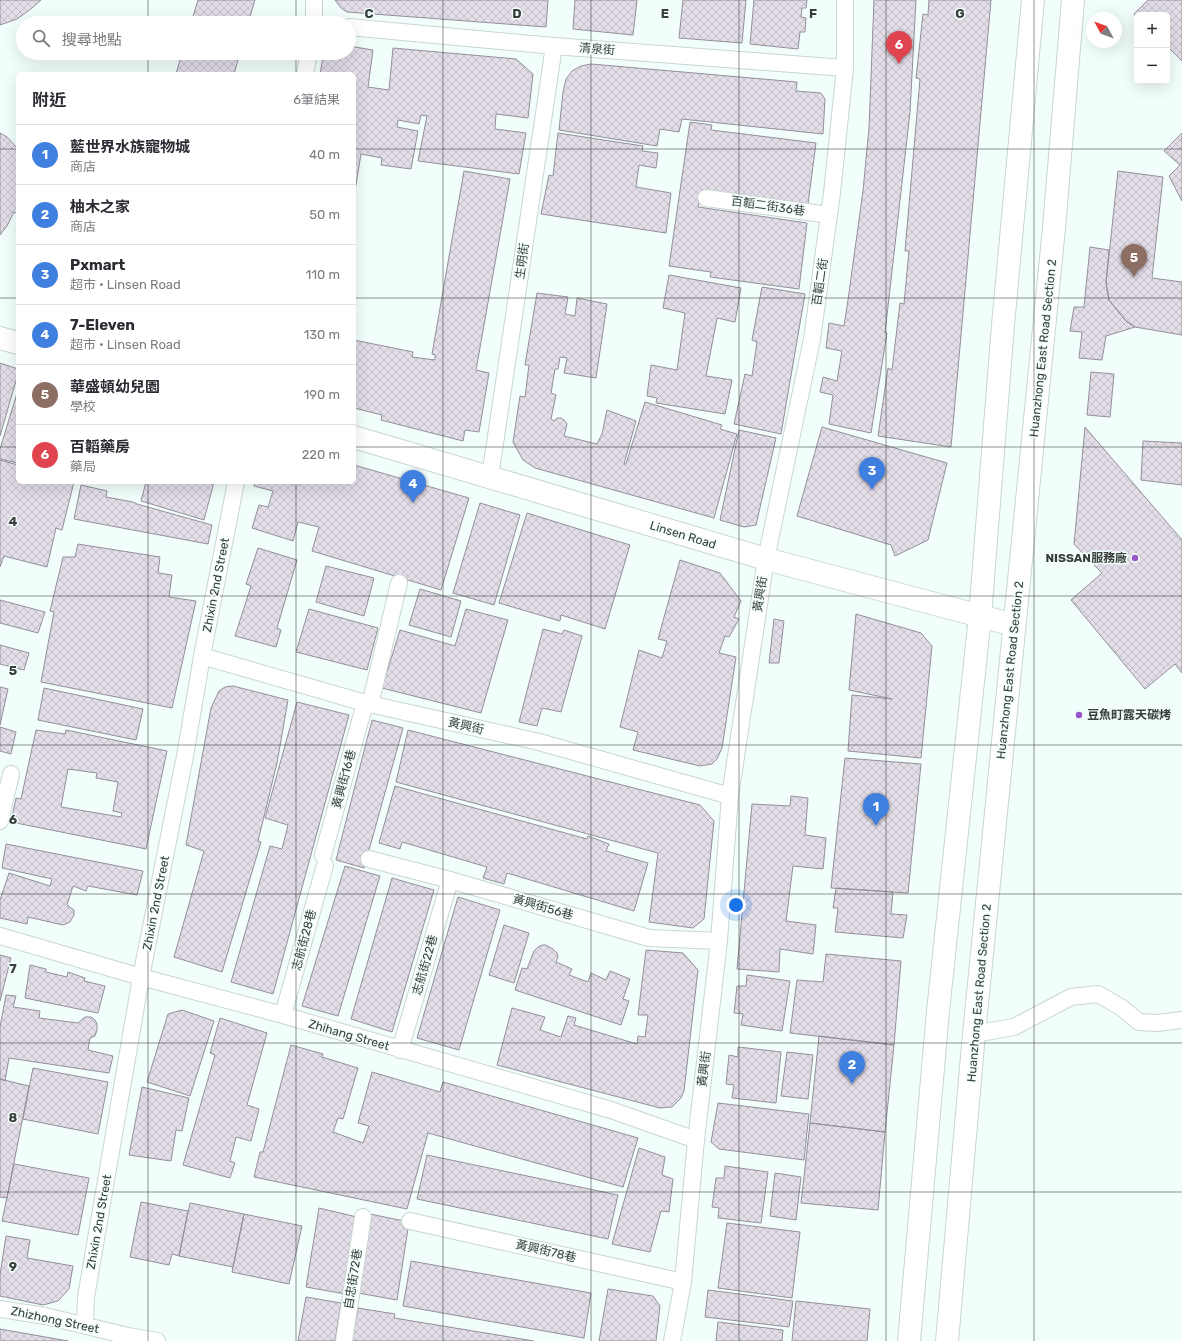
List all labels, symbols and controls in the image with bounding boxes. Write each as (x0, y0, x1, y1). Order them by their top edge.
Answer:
text: C (364, 6, 374, 21)
text: D (512, 6, 522, 21)
text: E (661, 6, 669, 21)
text: F (809, 6, 817, 21)
text: G (955, 6, 965, 21)
north arrow (1086, 12, 1122, 48)
map controls (1134, 12, 1170, 84)
button: + (1134, 12, 1170, 48)
search box (16, 16, 356, 60)
icon: search (30, 27, 52, 49)
text: 搜尋地點 (62, 31, 122, 49)
pin: 6 (886, 31, 912, 64)
street label: 清泉街 (579, 41, 615, 57)
button: − (1134, 48, 1170, 84)
text: 附近 (32, 90, 66, 110)
text: 6筆結果 (293, 92, 340, 107)
text: 藍世界水族寵物城 (70, 138, 190, 156)
text: 1 (42, 147, 48, 162)
text: 40 m (309, 147, 340, 162)
text: 商店 (70, 159, 96, 174)
street label: 百韜二街36巷 (730, 194, 806, 218)
text: 柚木之家 (70, 198, 130, 216)
text: 2 (41, 207, 49, 222)
text: 50 m (309, 207, 340, 222)
text: 商店 (70, 219, 96, 234)
street label: 生明街 (513, 242, 531, 280)
pin: 5 (1121, 244, 1147, 277)
text: Pxmart (70, 256, 125, 274)
street label: 百韜二街 (810, 257, 830, 307)
street label: Huanzhong East Road Section 2 (1027, 258, 1059, 438)
text: 3 (41, 267, 49, 282)
text: 110 m (306, 267, 340, 282)
text: 超市 · Linsen Road (70, 277, 181, 292)
text: 7-Eleven (70, 316, 135, 334)
text: 4 (41, 327, 49, 342)
text: 130 m (304, 327, 340, 342)
text: 超市 · Linsen Road (70, 337, 181, 352)
text: 華盛頓幼兒園 (70, 378, 160, 396)
text: 5 (41, 387, 49, 402)
text: 190 m (304, 387, 340, 402)
text: 學校 (70, 399, 96, 414)
text: 百韜藥房 (70, 438, 130, 456)
text: 6 (41, 447, 49, 462)
text: 220 m (302, 447, 340, 462)
pin: 3 (859, 457, 885, 490)
text: 藥局 (70, 459, 96, 474)
pin: 4 (400, 470, 426, 503)
text: 4 (9, 514, 18, 529)
street label: Linsen Road (648, 518, 718, 552)
street label: Zhixin 2nd Street (200, 536, 232, 633)
place label: NISSAN服務廠 (1045, 551, 1127, 565)
marker: NISSAN服務廠 (1130, 553, 1140, 563)
street label: 黃興街 (750, 575, 770, 613)
street label: Huanzhong East Road Section 2 (994, 580, 1026, 760)
text: 5 (9, 663, 17, 678)
place label: 豆魚町露天碳烤 (1087, 708, 1171, 722)
marker: 豆魚町露天碳烤 (1074, 710, 1084, 720)
street label: 黃興街 (447, 715, 485, 737)
street label: 黃興街16巷 (329, 748, 359, 810)
pin: 1 (863, 793, 889, 826)
text: 6 (9, 812, 18, 827)
street label: Zhixin 2nd Street (140, 854, 172, 951)
street label: 黃興街56巷 (511, 892, 575, 922)
your location (726, 895, 746, 915)
street label: Huanzhong East Road Section 2 (964, 903, 994, 1083)
street label: 志航街28巷 (289, 908, 319, 972)
street label: 志航街22巷 (410, 933, 440, 997)
text: 7 (9, 961, 17, 976)
street label: Zhihang Street (307, 1017, 391, 1053)
street label: 黃興街 (695, 1050, 713, 1088)
pin: 2 (839, 1051, 865, 1084)
text: 8 (9, 1110, 18, 1125)
street label: Zhixin 2nd Street (84, 1173, 114, 1271)
street label: 黃興街78巷 (514, 1237, 578, 1265)
street label: 自忠街72巷 (341, 1248, 365, 1310)
text: 9 (9, 1259, 17, 1274)
street label: Zhizhong Street (10, 1304, 101, 1336)

